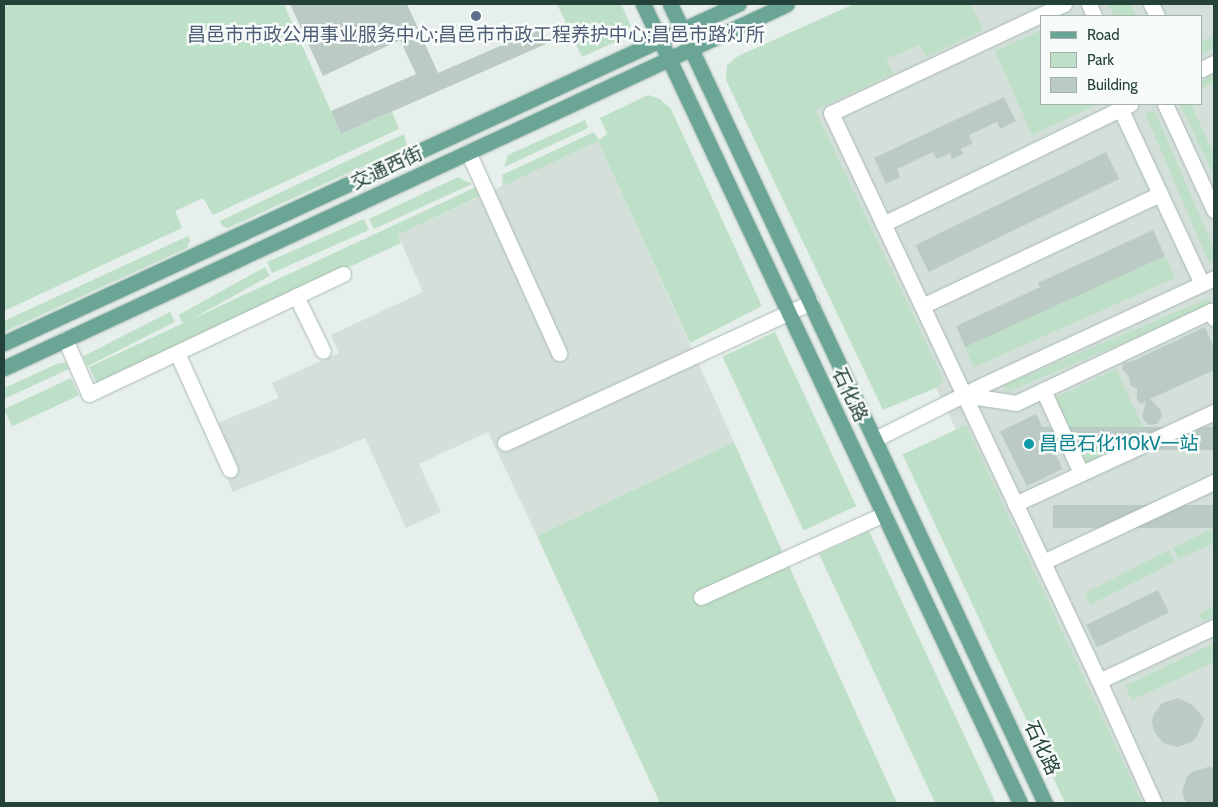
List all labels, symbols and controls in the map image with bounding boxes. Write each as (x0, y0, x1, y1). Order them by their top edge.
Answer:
marker: 昌邑市市政公用事业服务中心;昌邑市市政工程养护中心;昌邑市路灯所 (470, 10, 482, 22)
legend (1040, 15, 1203, 105)
place label: 昌邑市市政公用事业服务中心;昌邑市市政工程养护中心;昌邑市路灯所 (187, 24, 765, 46)
text: Road (1087, 26, 1120, 44)
text: Park (1087, 51, 1114, 69)
text: Building (1087, 76, 1138, 94)
street label: 交通西街 (348, 142, 426, 194)
street label: 石化路 (828, 364, 872, 426)
place label: 昌邑石化110kV一站 (1039, 433, 1199, 455)
marker: 昌邑石化110kV一站 (1023, 438, 1035, 450)
street label: 石化路 (1020, 717, 1064, 779)

